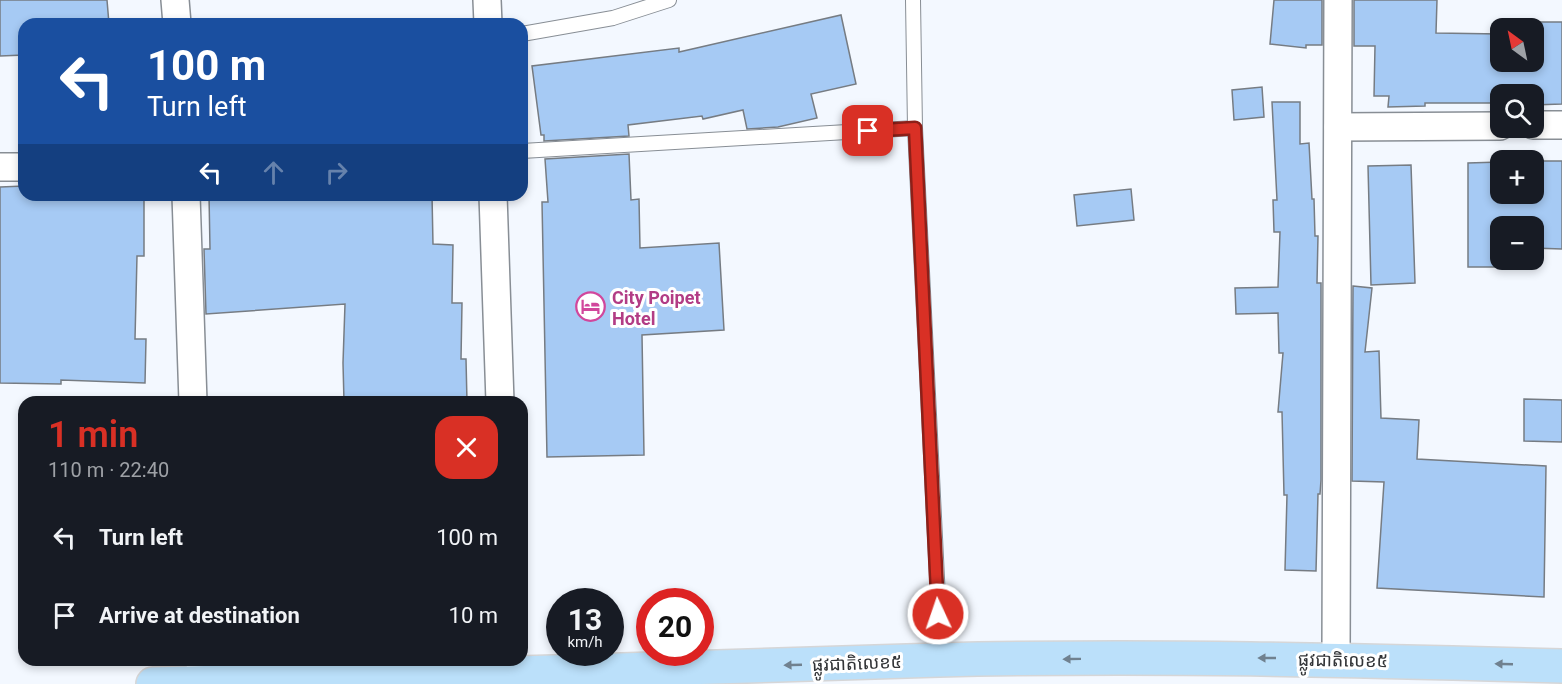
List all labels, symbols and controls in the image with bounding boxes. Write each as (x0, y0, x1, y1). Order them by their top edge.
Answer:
north arrow (1490, 18, 1544, 72)
map controls (1490, 18, 1544, 270)
text: 100 m (147, 41, 266, 90)
icon: left (48, 42, 126, 120)
button: search (1490, 84, 1544, 138)
text: Turn left (147, 91, 247, 123)
pin (842, 105, 893, 156)
icon: arrive (851, 114, 884, 147)
button: + (1490, 150, 1544, 204)
icon: left (194, 156, 227, 189)
icon: ahead (257, 156, 290, 189)
icon: right (320, 156, 353, 189)
button: − (1490, 216, 1544, 270)
place label: City Poipet Hotel (612, 287, 701, 329)
hotel icon: City Poipet Hotel (575, 291, 607, 323)
text: 1 min (48, 414, 138, 456)
button: close (435, 416, 498, 479)
text: 110 m · 22:40 (48, 458, 169, 482)
icon: left (48, 521, 81, 554)
text: Turn left (99, 525, 183, 550)
text: 100 m (436, 525, 498, 550)
position arrow (906, 582, 970, 646)
speed limit sign: 20 (636, 588, 714, 666)
icon: arrive (48, 599, 81, 632)
text: 13 (568, 602, 602, 637)
text: Arrive at destination (99, 603, 300, 628)
text: 10 m (449, 603, 498, 628)
text: km/h (567, 633, 603, 651)
street label: ផ្លូវជាតិលេខ៥ (1298, 649, 1388, 678)
street label: ផ្លូវជាតិលេខ៥ (812, 651, 903, 681)
one-way arrow (1257, 653, 1276, 663)
one-way arrow (1062, 654, 1081, 663)
one-way arrow (1494, 659, 1513, 669)
one-way arrow (783, 660, 802, 670)

